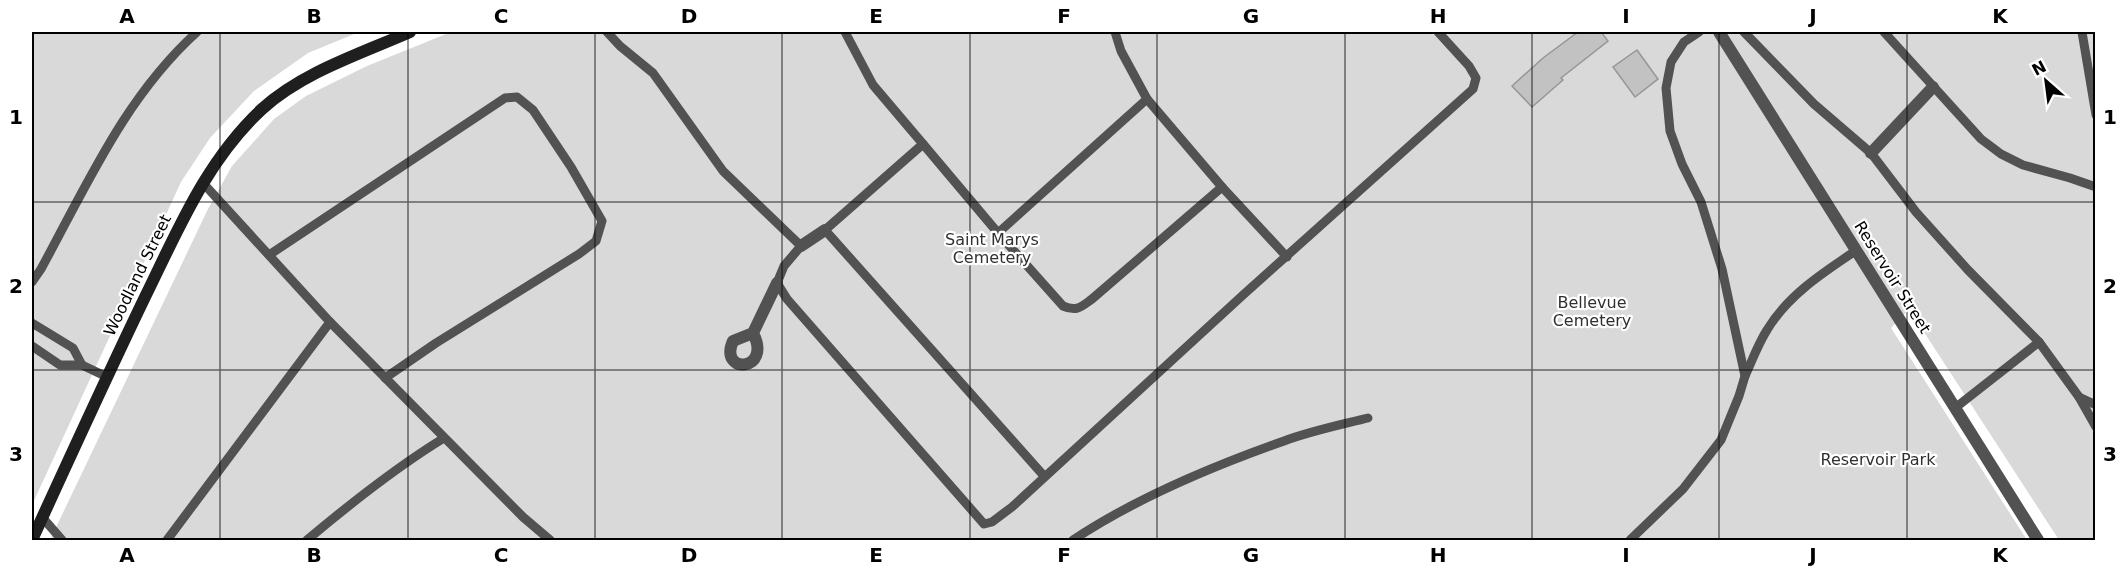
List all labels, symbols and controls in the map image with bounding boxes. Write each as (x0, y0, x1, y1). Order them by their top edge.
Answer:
text: A (119, 4, 135, 28)
text: B (306, 4, 322, 28)
text: C (494, 4, 508, 28)
text: D (681, 4, 697, 28)
text: E (869, 4, 883, 28)
text: F (1057, 4, 1071, 28)
text: G (1243, 4, 1259, 28)
text: H (1430, 4, 1446, 28)
text: I (1622, 4, 1630, 28)
text: J (1807, 4, 1817, 28)
text: K (1992, 4, 2009, 28)
north arrow (2016, 51, 2076, 111)
text: N (2029, 57, 2050, 80)
text: 1 (9, 105, 23, 129)
text: 1 (2103, 105, 2117, 129)
street label: Woodland Street (100, 211, 175, 339)
street label: Reservoir Street (1850, 218, 1935, 337)
park label: Saint Marys Cemetery (945, 230, 1039, 267)
text: 2 (9, 274, 23, 298)
text: 2 (2103, 274, 2117, 298)
park label: Bellevue Cemetery (1553, 293, 1631, 330)
text: 3 (9, 442, 23, 466)
text: 3 (2103, 442, 2117, 466)
park label: Reservoir Park (1821, 450, 1936, 469)
text: A (119, 543, 135, 567)
text: B (306, 543, 322, 567)
text: C (494, 543, 508, 567)
text: D (681, 543, 697, 567)
text: E (869, 543, 883, 567)
text: F (1057, 543, 1071, 567)
text: G (1243, 543, 1259, 567)
text: H (1430, 543, 1446, 567)
text: I (1622, 543, 1630, 567)
text: J (1807, 543, 1817, 567)
text: K (1992, 543, 2009, 567)

